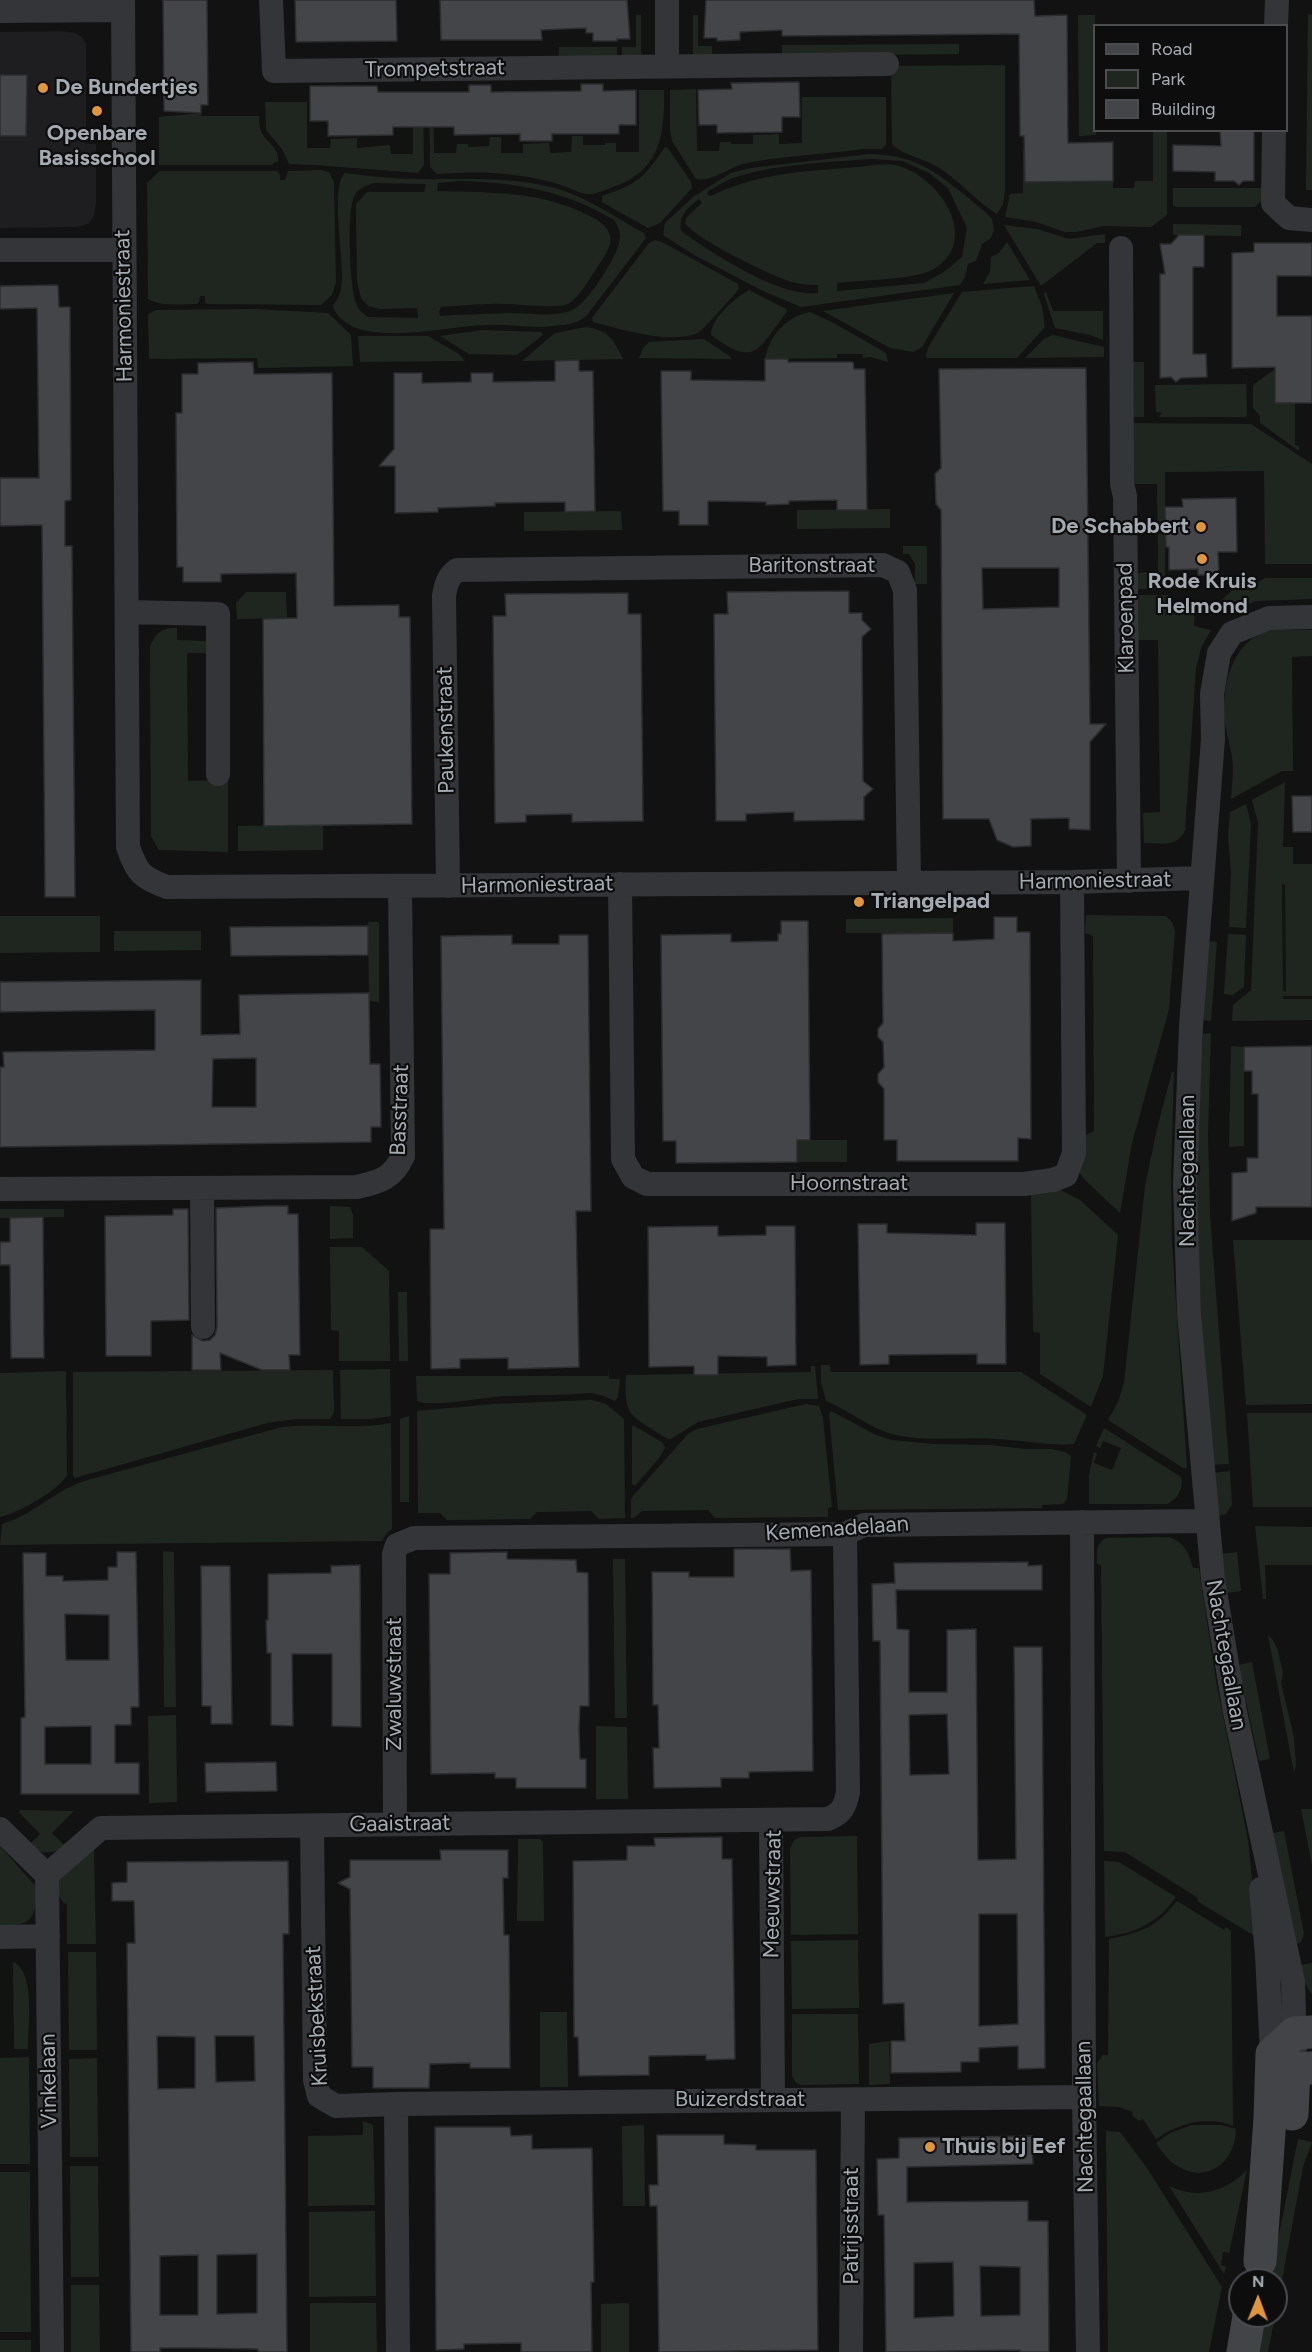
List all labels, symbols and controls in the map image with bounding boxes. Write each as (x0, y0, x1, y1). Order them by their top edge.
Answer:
legend (1093, 24, 1288, 132)
text: Road (1151, 38, 1192, 60)
street label: Trompetstraat (365, 55, 505, 83)
text: Park (1151, 68, 1185, 90)
place label: De Bundertjes (55, 75, 198, 101)
marker: De Bundertjes (36, 81, 50, 95)
text: Building (1151, 98, 1216, 120)
marker: Openbare Basisschool (90, 104, 104, 118)
place label: Openbare Basisschool (38, 121, 156, 172)
street label: Harmoniestraat (109, 229, 139, 383)
place label: De Schabbert (1051, 514, 1189, 540)
marker: De Schabbert (1194, 520, 1208, 534)
marker: Rode Kruis Helmond (1195, 552, 1209, 566)
street label: Baritonstraat (748, 553, 876, 579)
street label: Klaroenpad (1112, 562, 1140, 674)
place label: Rode Kruis Helmond (1148, 569, 1256, 620)
street label: Paukenstraat (432, 666, 460, 794)
street label: Harmoniestraat (1018, 866, 1172, 896)
street label: Harmoniestraat (460, 870, 614, 900)
place label: Triangelpad (871, 889, 990, 915)
marker: Triangelpad (852, 895, 866, 909)
street label: Basstraat (385, 1064, 415, 1156)
street label: Nachtegaallaan (1175, 1095, 1201, 1247)
street label: Hoornstraat (790, 1171, 908, 1197)
street label: Kemenadelaan (764, 1511, 910, 1547)
street label: Nachtegaallaan (1200, 1578, 1252, 1732)
street label: Zwaluwstraat (382, 1617, 408, 1751)
street label: Gaaistraat (349, 1810, 451, 1838)
street label: Meeuwstraat (759, 1829, 787, 1959)
street label: Kruisbekstraat (300, 1945, 334, 2087)
street label: Vinkelaan (35, 2033, 63, 2129)
street label: Nachtegaallaan (1070, 2041, 1100, 2193)
street label: Buizerdstraat (675, 2087, 805, 2113)
place label: Thuis bij Eef (942, 2134, 1065, 2160)
marker: Thuis bij Eef (923, 2140, 937, 2154)
street label: Patrijsstraat (839, 2167, 865, 2285)
north arrow (1228, 2268, 1288, 2328)
text: N (1252, 2272, 1265, 2291)

